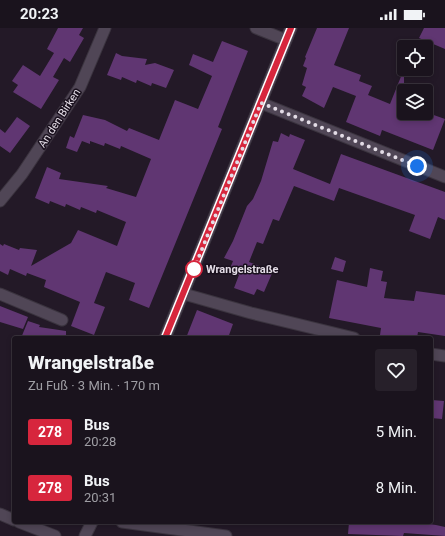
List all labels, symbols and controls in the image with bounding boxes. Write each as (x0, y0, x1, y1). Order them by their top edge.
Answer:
text: 20:23 (20, 5, 59, 23)
map controls (397, 40, 433, 120)
button: locate (397, 40, 433, 76)
button: layers (397, 84, 433, 120)
street label: An den Birken (36, 86, 83, 150)
your location (407, 156, 427, 176)
marker: Wrangelstraße (185, 260, 203, 278)
place label: Wrangelstraße (206, 263, 279, 276)
button: heart (375, 349, 417, 391)
text: Wrangelstraße (28, 351, 154, 374)
text: Zu Fuß · 3 Min. · 170 m (28, 378, 160, 393)
text: Bus (84, 416, 110, 434)
text: 5 Min. (376, 423, 417, 441)
text: 278 (38, 424, 62, 440)
text: 20:28 (84, 434, 116, 449)
text: Bus (84, 472, 110, 490)
text: 8 Min. (376, 479, 417, 497)
text: 278 (38, 480, 62, 496)
text: 20:31 (84, 490, 116, 505)

